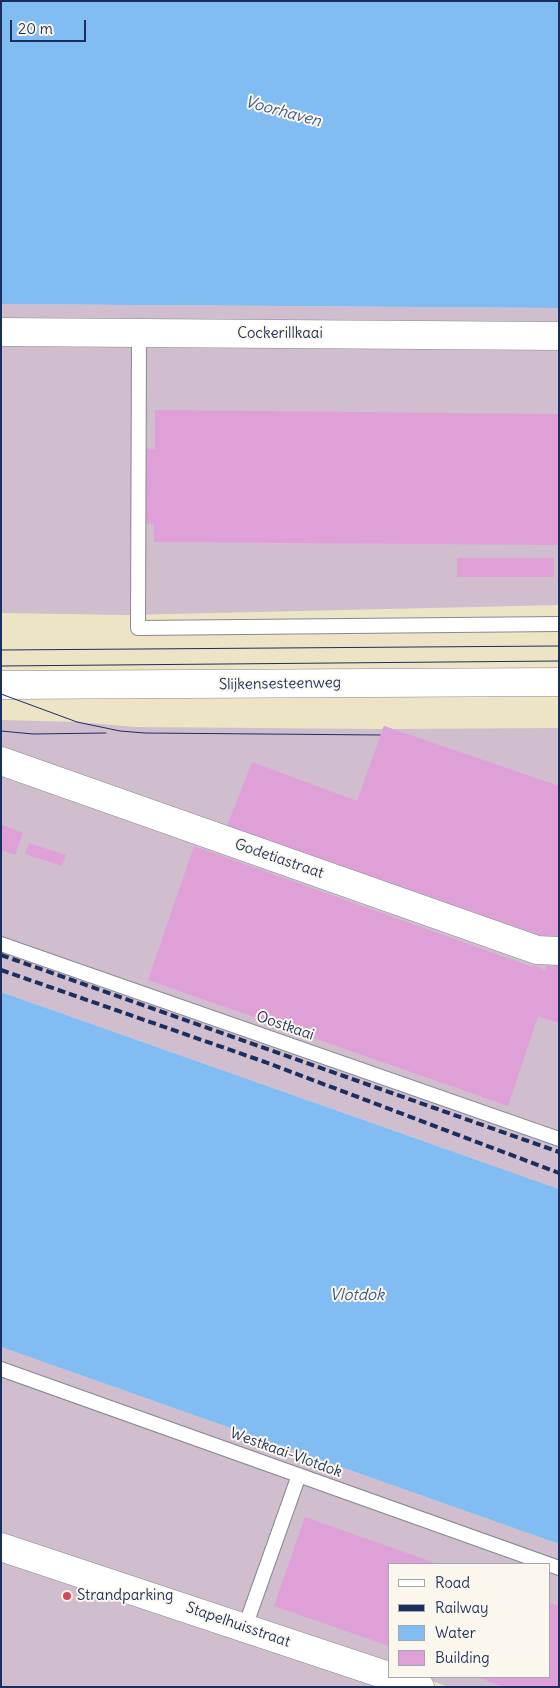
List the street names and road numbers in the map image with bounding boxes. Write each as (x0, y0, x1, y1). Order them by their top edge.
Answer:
street label: Cockerillkaai (237, 325, 323, 343)
street label: Slijkensesteenweg (219, 674, 341, 694)
street label: Godetiastraat (232, 835, 326, 883)
street label: Oostkaai (254, 1008, 316, 1044)
street label: Westkaai-Vlotdok (227, 1424, 345, 1482)
street label: Stapelhuisstraat (183, 1599, 293, 1651)

